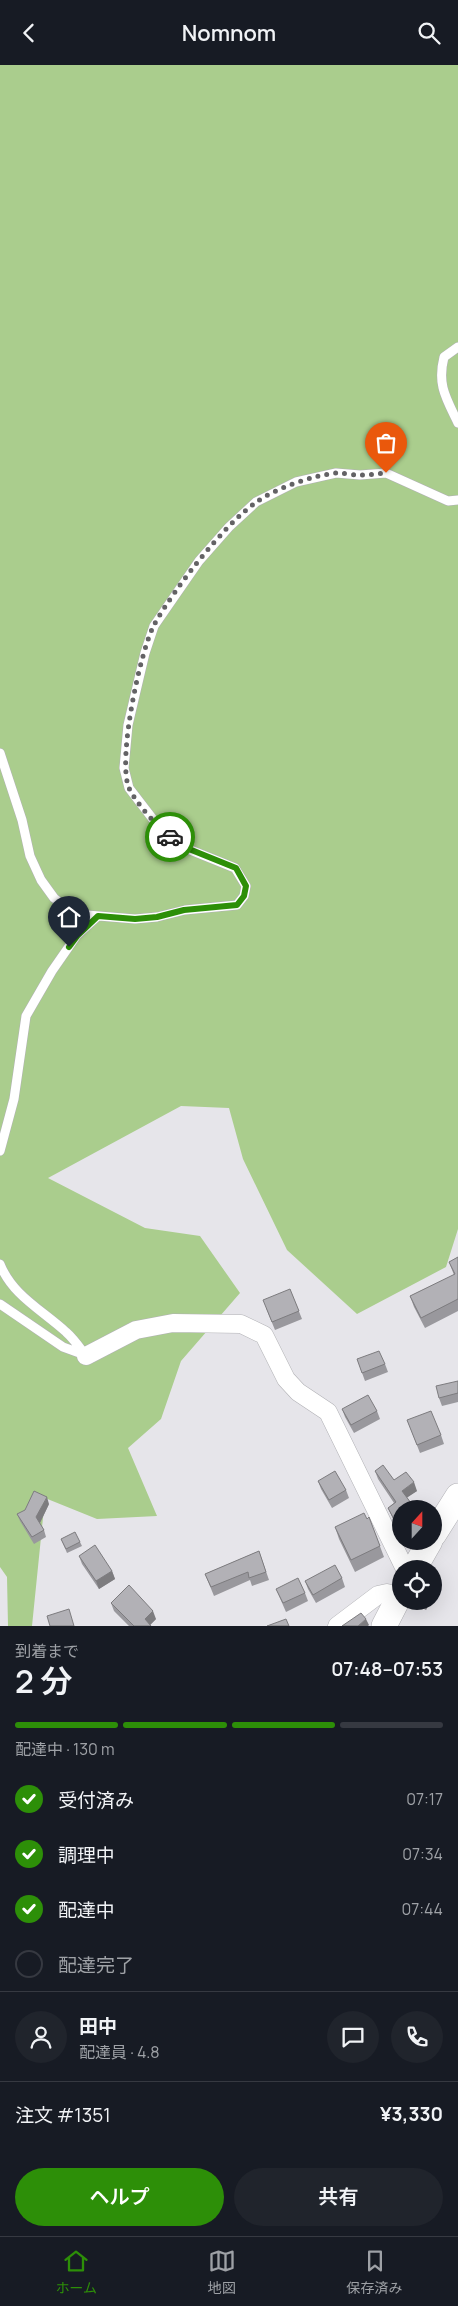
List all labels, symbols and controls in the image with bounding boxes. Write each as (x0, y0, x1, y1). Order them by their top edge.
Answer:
text: Nomnom (182, 18, 276, 48)
icon: back (15, 19, 43, 47)
icon: search (415, 19, 443, 47)
pin (365, 422, 407, 473)
icon: bag (372, 429, 400, 457)
courier (145, 812, 195, 862)
icon: car (156, 823, 184, 851)
pin (48, 896, 90, 947)
icon: home (55, 903, 83, 931)
north arrow (392, 1500, 442, 1550)
map controls (392, 1500, 442, 1610)
button: locate (392, 1560, 442, 1610)
text: 到着まで (15, 1640, 79, 1662)
text: 07:48–07:53 (331, 1656, 443, 1682)
text: 2 分 (15, 1659, 72, 1703)
text: 配達中 · 130 m (15, 1738, 115, 1760)
icon: check (15, 1785, 43, 1813)
text: 受付済み (58, 1787, 134, 1813)
text: 07:17 (406, 1788, 443, 1810)
icon: check (15, 1840, 43, 1868)
text: 調理中 (58, 1842, 115, 1868)
text: 07:34 (402, 1843, 443, 1865)
icon: check (15, 1895, 43, 1923)
text: 配達中 (58, 1897, 115, 1923)
text: 07:44 (401, 1898, 443, 1920)
text: 配達完了 (58, 1952, 134, 1978)
button: person (15, 2011, 67, 2063)
button: chat (327, 2011, 379, 2063)
button: phone (391, 2011, 443, 2063)
text: 田中 (79, 2013, 117, 2039)
text: 配達員 · 4.8 (79, 2041, 159, 2063)
text: ¥3,330 (380, 2101, 443, 2127)
text: 注文 #1351 (15, 2102, 111, 2128)
button: ヘルプ (15, 2168, 224, 2226)
button: 共有 (234, 2168, 443, 2226)
tab: ホーム (55, 2247, 97, 2297)
tab: 地図 (208, 2247, 236, 2297)
tab: 保存済み (347, 2247, 403, 2297)

